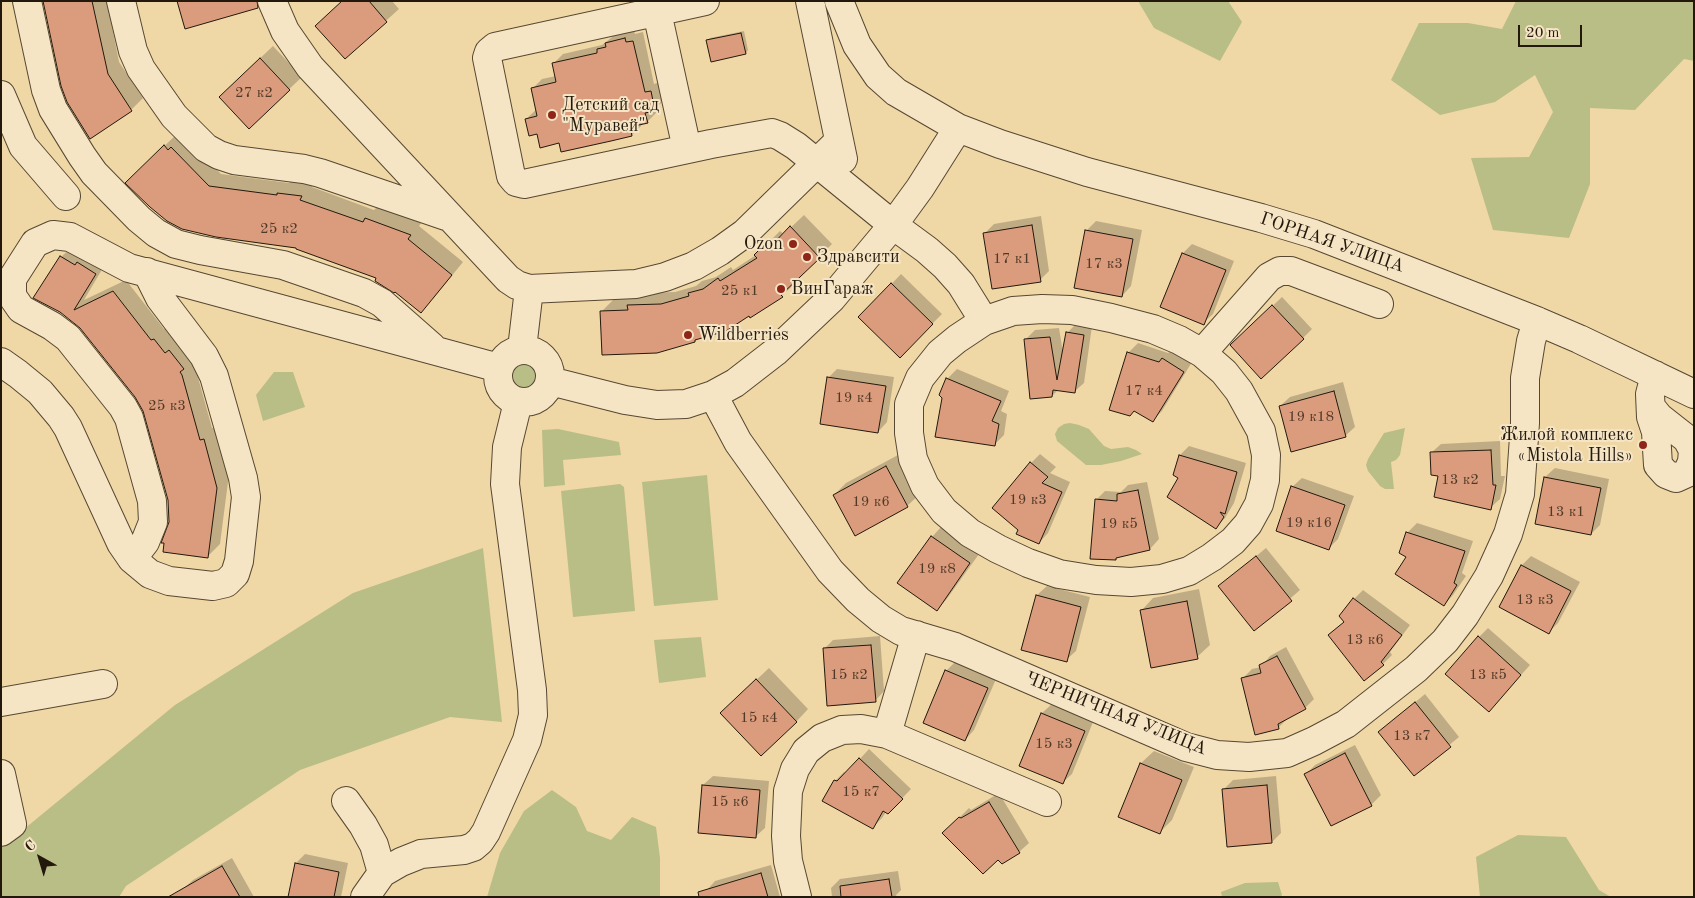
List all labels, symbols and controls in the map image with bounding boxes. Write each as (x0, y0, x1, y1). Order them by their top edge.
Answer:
scale bar (1520, 15, 1584, 47)
text: 20 m (1526, 26, 1560, 41)
house number: 27 к2 (235, 84, 273, 102)
place label: Детский сад "Муравей" (562, 94, 659, 136)
marker: Детский сад "Муравей" (546, 109, 558, 121)
street label: ГОРНАЯ УЛИЦА (1257, 208, 1407, 278)
house number: 25 к2 (260, 220, 298, 238)
place label: Ozon (744, 233, 783, 255)
marker: Ozon (787, 238, 799, 250)
place label: Здравсити (817, 246, 900, 268)
house number: 17 к1 (993, 250, 1031, 268)
marker: Здравсити (801, 251, 813, 263)
house number: 17 к3 (1085, 255, 1123, 273)
place label: ВинГараж (791, 278, 874, 300)
house number: 25 к1 (721, 282, 759, 300)
marker: ВинГараж (775, 283, 787, 295)
place label: Wildberries (698, 324, 789, 346)
marker: Wildberries (682, 329, 694, 341)
house number: 17 к4 (1125, 382, 1163, 400)
house number: 19 к4 (835, 389, 873, 407)
house number: 25 к3 (148, 397, 186, 415)
house number: 19 к18 (1288, 408, 1334, 426)
place label: Жилой комплекс «Mistola Hills» (1500, 424, 1633, 466)
marker: Жилой комплекс «Mistola Hills» (1637, 439, 1649, 451)
house number: 13 к2 (1441, 471, 1479, 489)
house number: 19 к3 (1009, 491, 1047, 509)
house number: 19 к6 (852, 493, 890, 511)
house number: 13 к1 (1547, 503, 1585, 521)
house number: 19 к16 (1286, 514, 1332, 532)
house number: 19 к5 (1100, 515, 1138, 533)
house number: 19 к8 (918, 560, 956, 578)
house number: 13 к3 (1516, 591, 1554, 609)
house number: 13 к6 (1346, 631, 1384, 649)
house number: 15 к2 (830, 666, 868, 684)
house number: 13 к5 (1469, 666, 1507, 684)
street label: ЧЕРНИЧНАЯ УЛИЦА (1022, 668, 1210, 760)
house number: 15 к4 (740, 709, 778, 727)
house number: 13 к7 (1393, 727, 1431, 745)
house number: 15 к3 (1035, 735, 1073, 753)
house number: 15 к7 (842, 783, 880, 801)
house number: 15 к6 (711, 793, 749, 811)
north arrow (15, 833, 65, 883)
text: С (23, 838, 39, 855)

